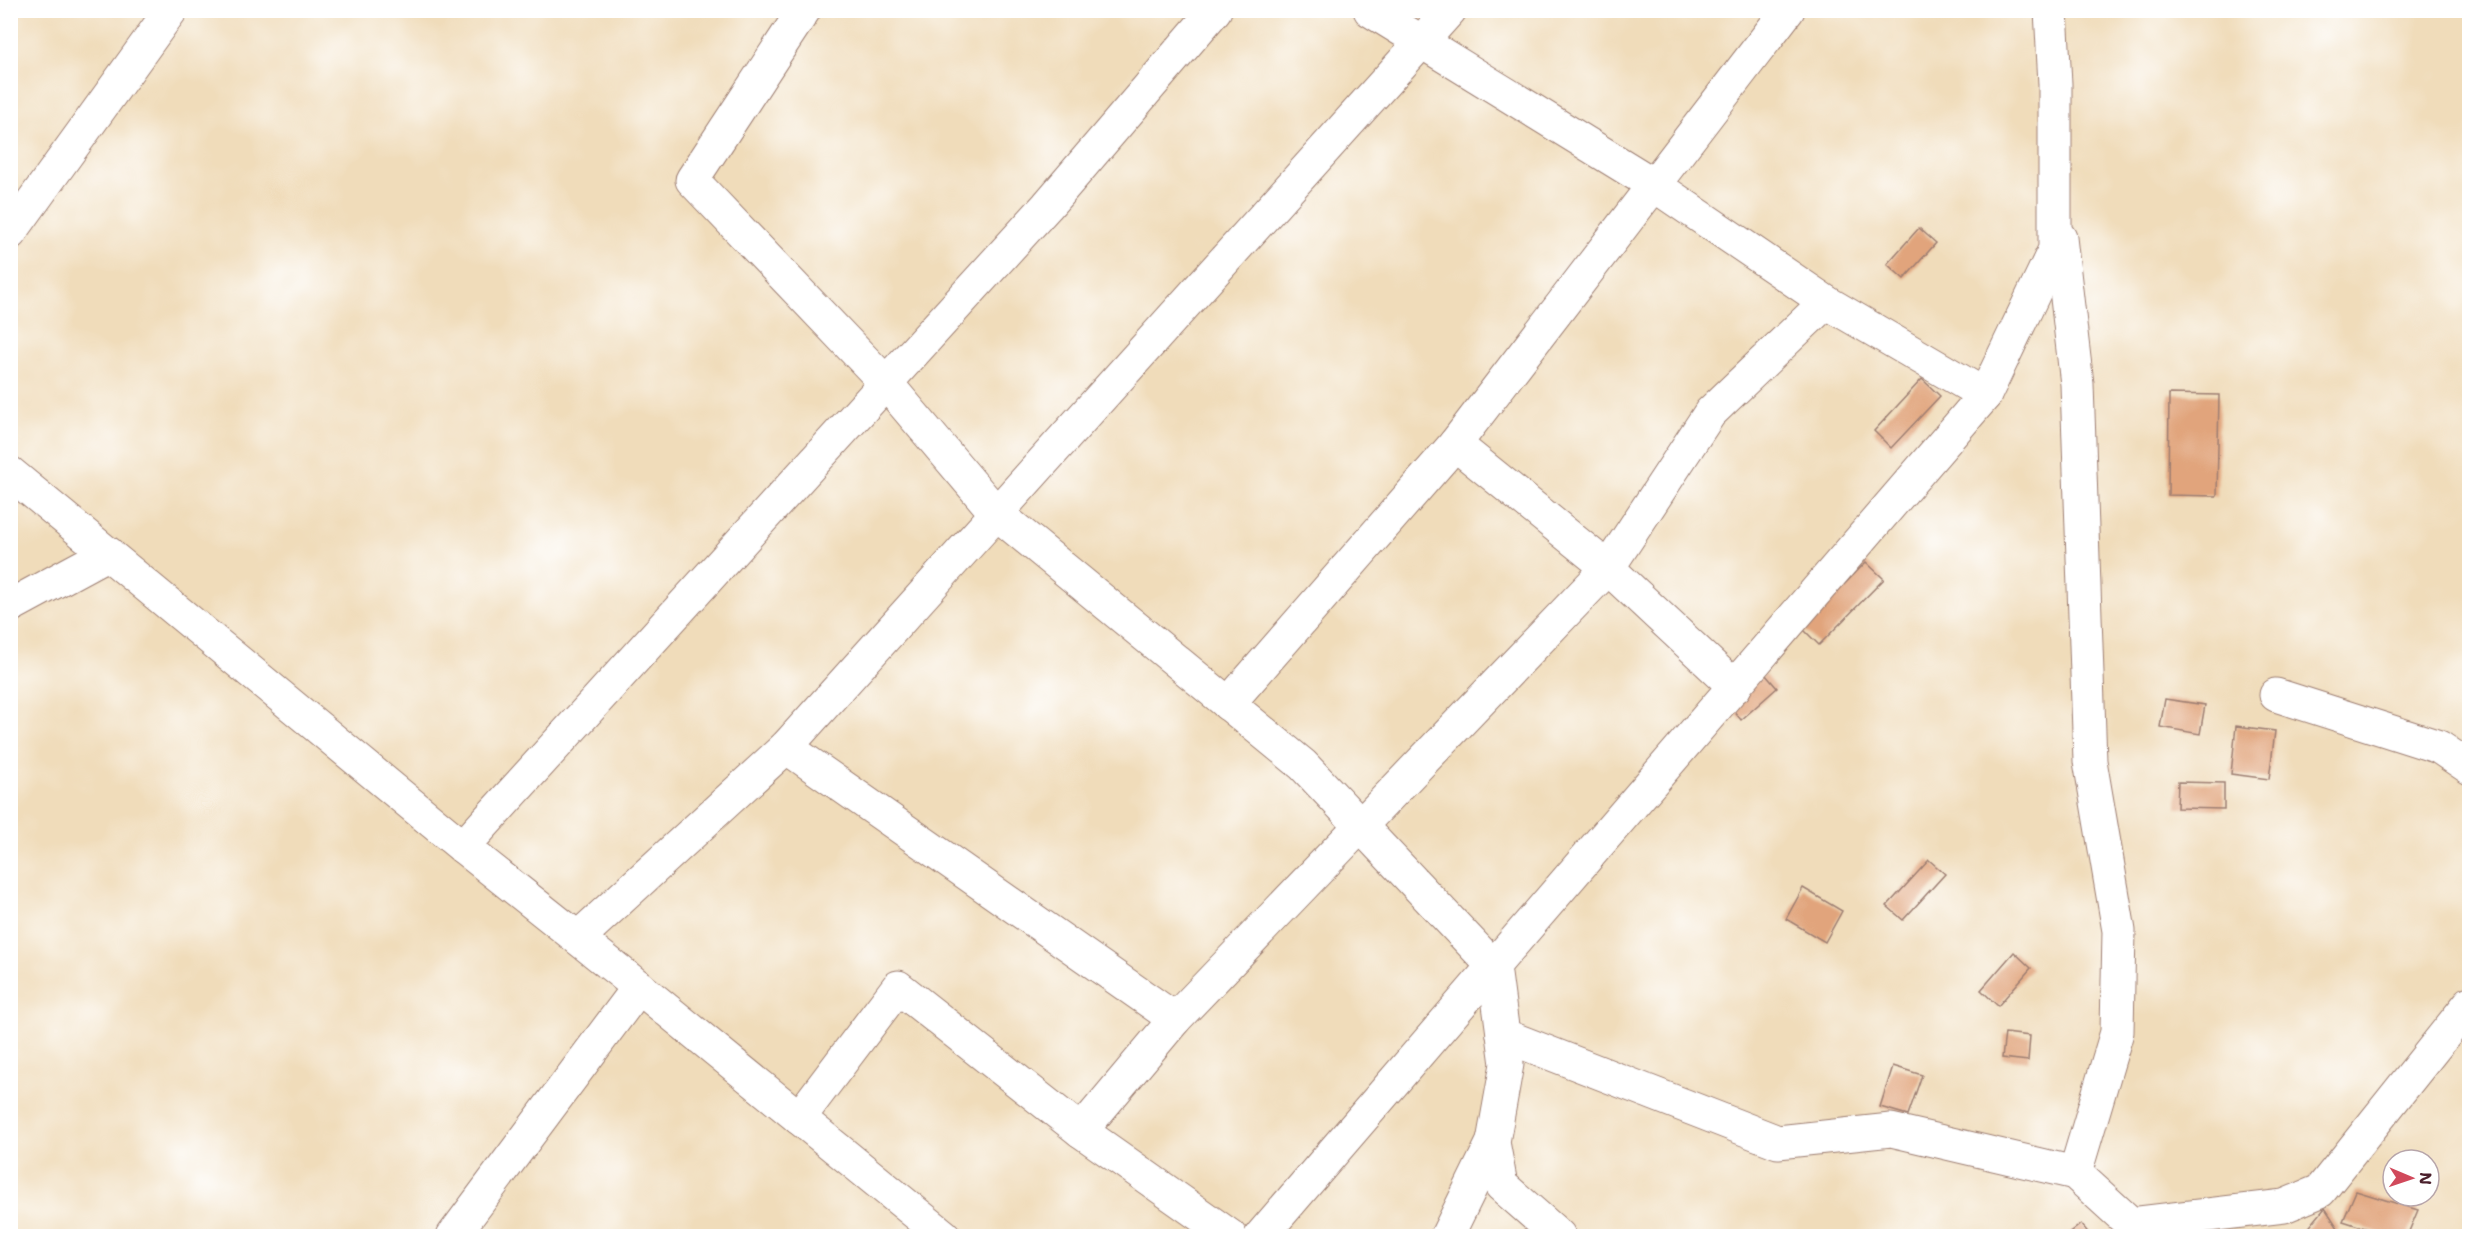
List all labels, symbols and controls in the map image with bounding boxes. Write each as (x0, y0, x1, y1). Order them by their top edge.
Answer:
north arrow (2381, 1148, 2441, 1208)
text: N (2415, 1172, 2436, 1185)

